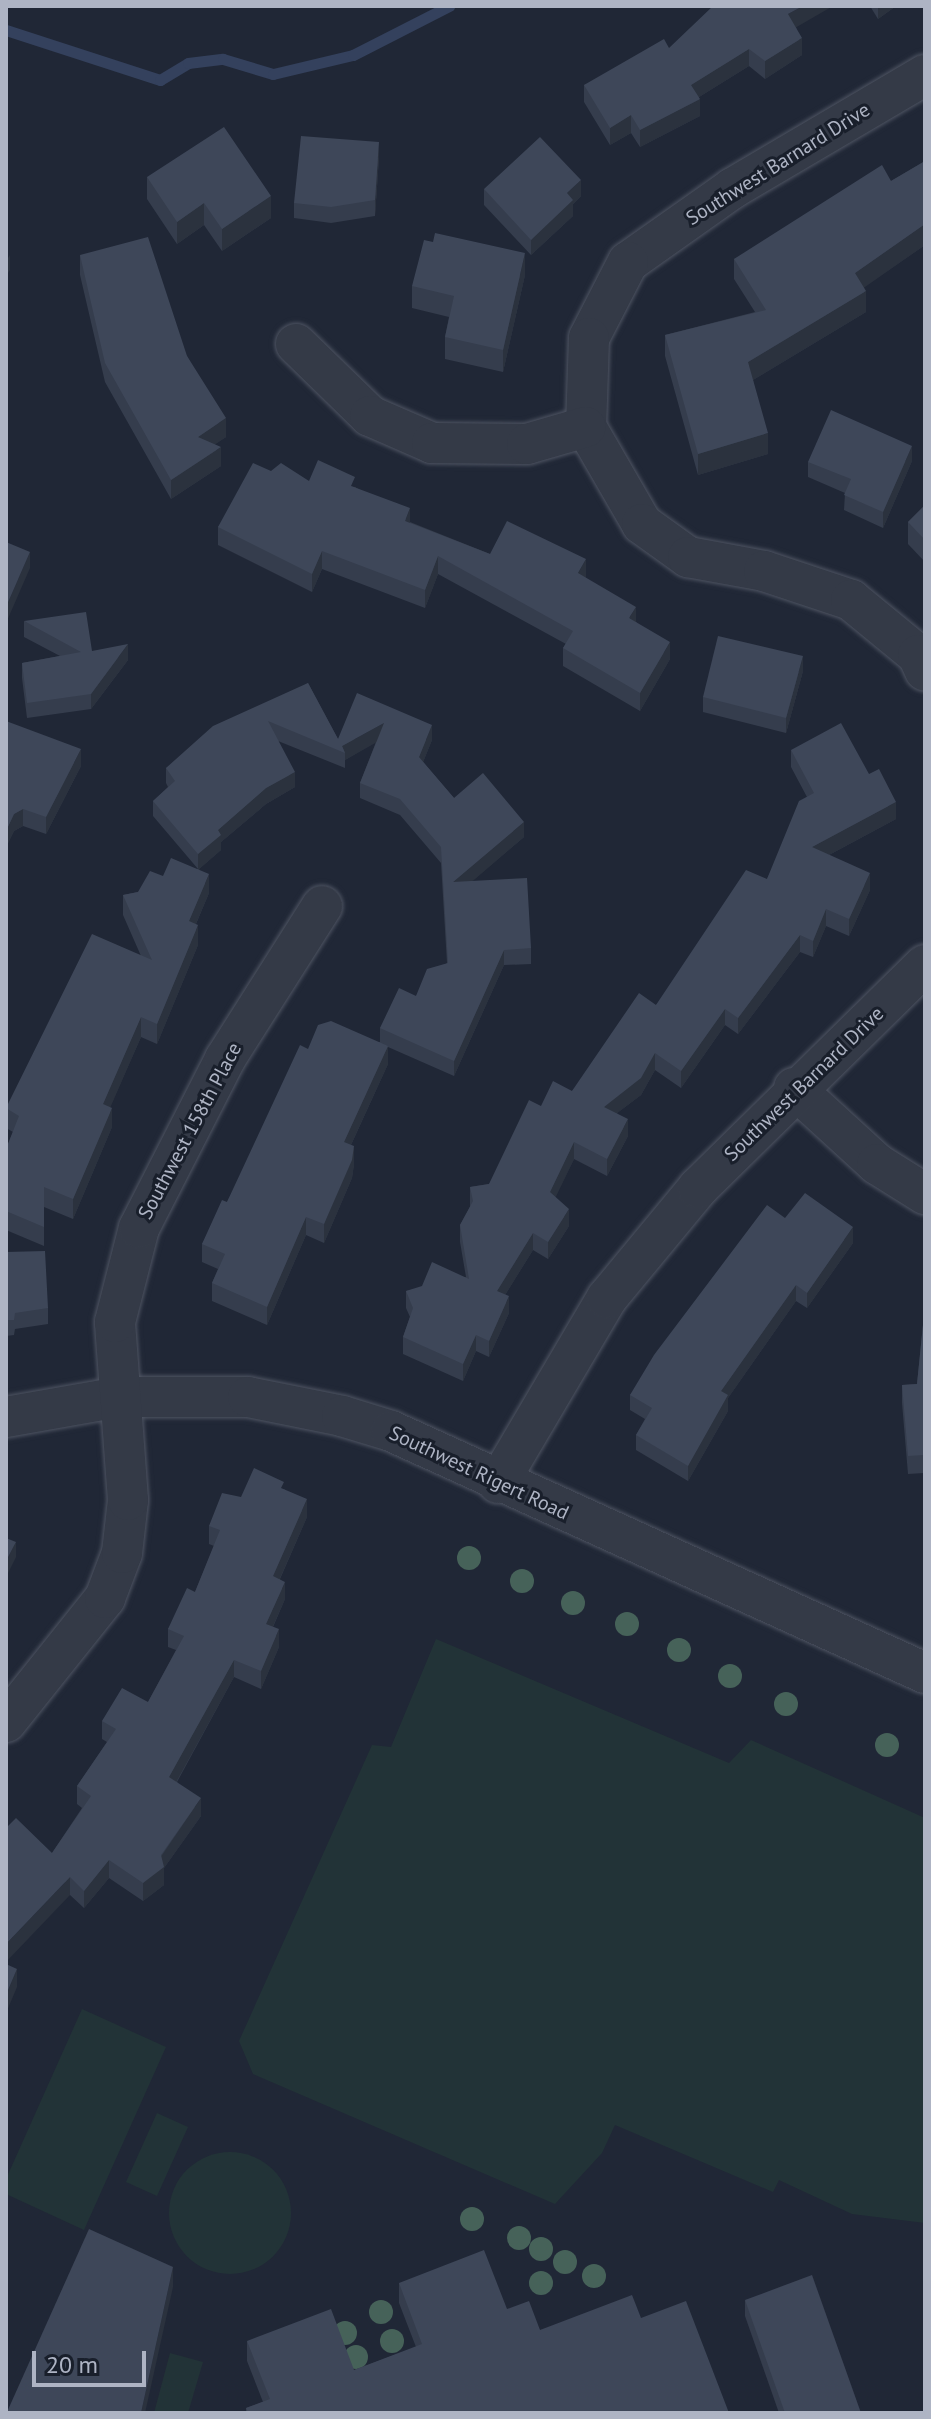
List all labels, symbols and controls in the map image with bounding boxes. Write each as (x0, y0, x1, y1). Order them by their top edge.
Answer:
street label: Southwest Barnard Drive (682, 98, 874, 230)
street label: Southwest Barnard Drive (719, 1002, 889, 1166)
street label: Southwest 158th Place (133, 1039, 247, 1223)
street label: Southwest Rigert Road (386, 1421, 572, 1525)
scale bar (36, 2335, 150, 2385)
text: 20 m (46, 2349, 98, 2380)

